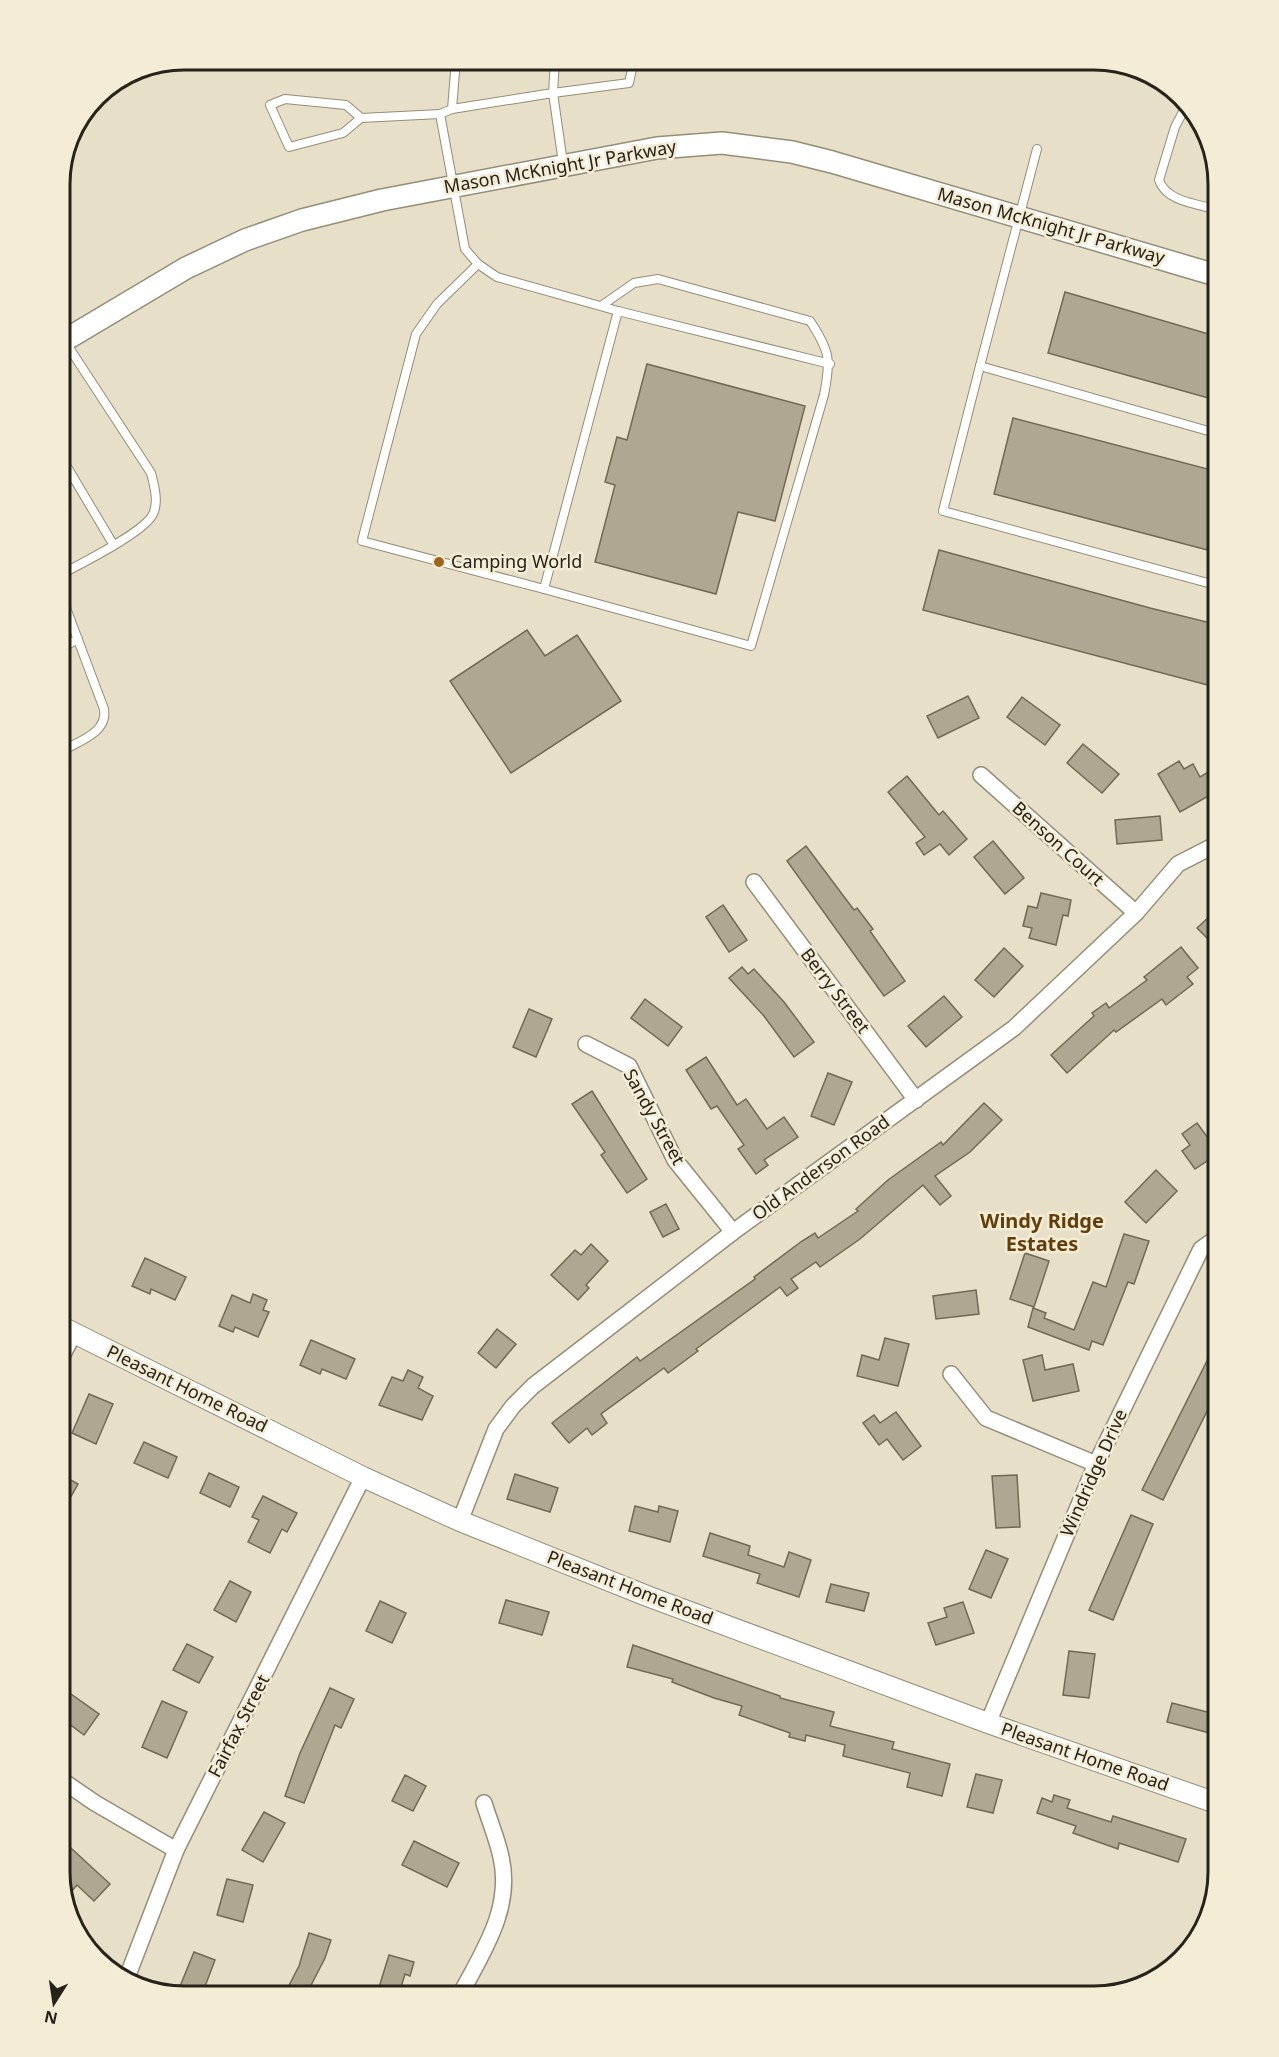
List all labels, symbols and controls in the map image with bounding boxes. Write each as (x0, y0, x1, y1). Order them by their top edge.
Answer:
street label: Mason McKnight Jr Parkway (442, 134, 679, 198)
street label: Mason McKnight Jr Parkway (935, 181, 1169, 269)
place label: Camping World (451, 549, 582, 573)
marker: Camping World (432, 555, 446, 569)
street label: Benson Court (1008, 796, 1110, 891)
street label: Berry Street (796, 943, 876, 1038)
street label: Sandy Street (619, 1064, 691, 1169)
street label: Old Anderson Road (747, 1109, 894, 1225)
district label: Windy Ridge Estates (980, 1207, 1104, 1257)
street label: Pleasant Home Road (103, 1339, 272, 1437)
street label: Windridge Drive (1054, 1405, 1132, 1540)
street label: Pleasant Home Road (544, 1544, 717, 1630)
street label: Fairfax Street (202, 1670, 275, 1781)
street label: Pleasant Home Road (998, 1716, 1172, 1796)
north arrow (24, 1973, 84, 2033)
text: N (42, 2006, 60, 2030)

